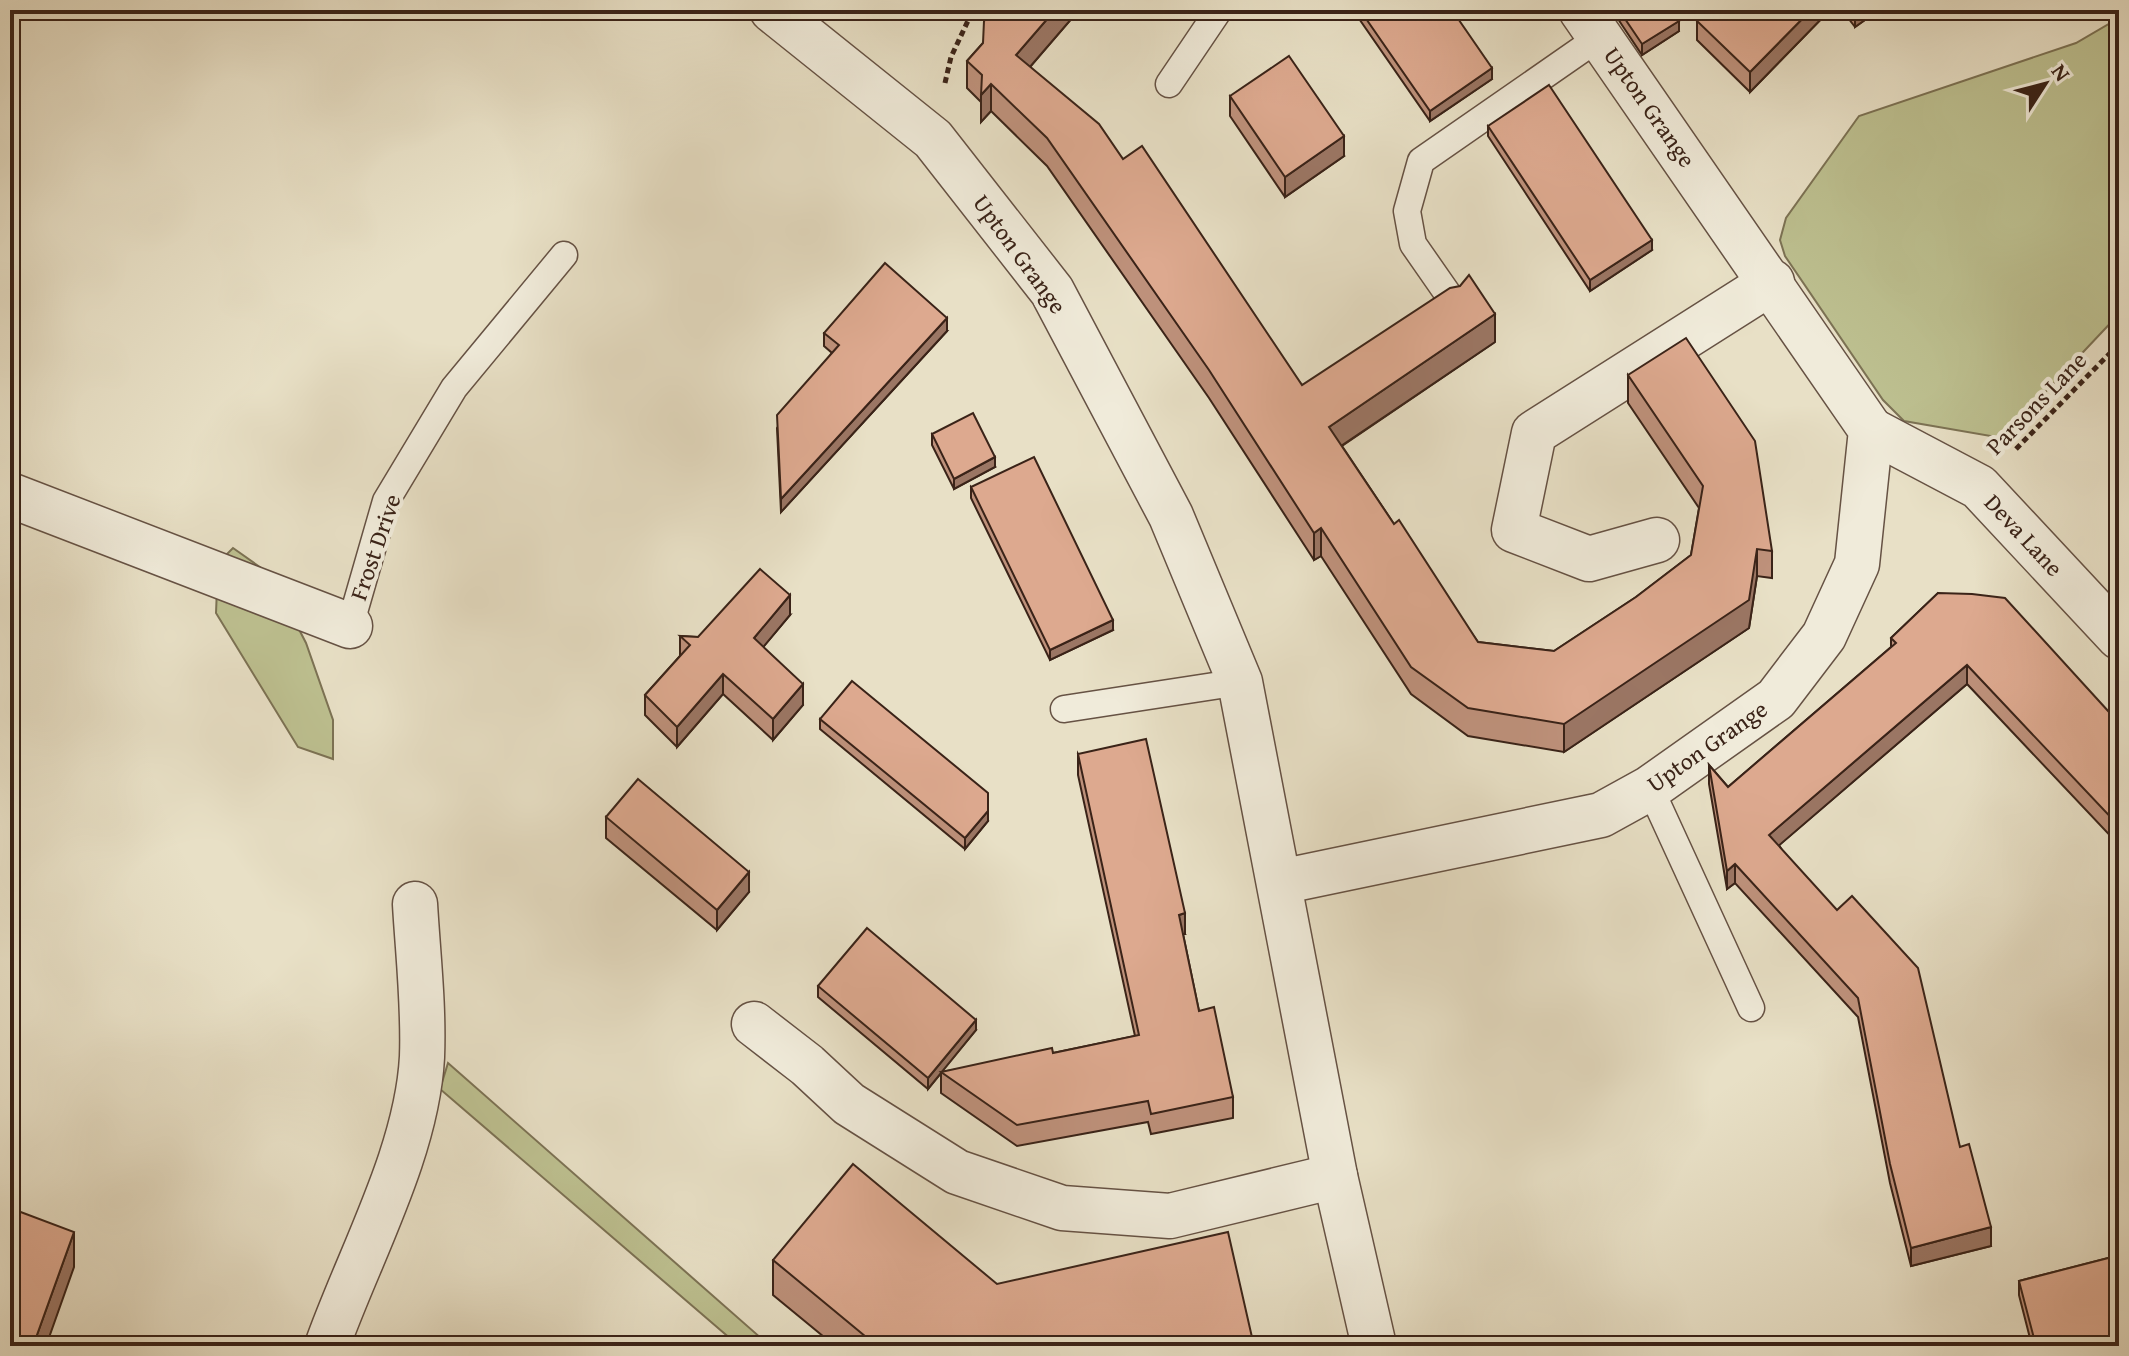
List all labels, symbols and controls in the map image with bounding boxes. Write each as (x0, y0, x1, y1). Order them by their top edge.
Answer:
street label: Upton Grange (1595, 40, 1705, 174)
north arrow (2005, 44, 2085, 124)
text: N (2044, 57, 2079, 88)
street label: Upton Grange (965, 187, 1075, 321)
street label: Parsons Lane (1978, 343, 2094, 463)
street label: Deva Lane (1977, 486, 2071, 584)
street label: Frost Drive (340, 489, 410, 605)
street label: Upton Grange (1640, 691, 1774, 801)

